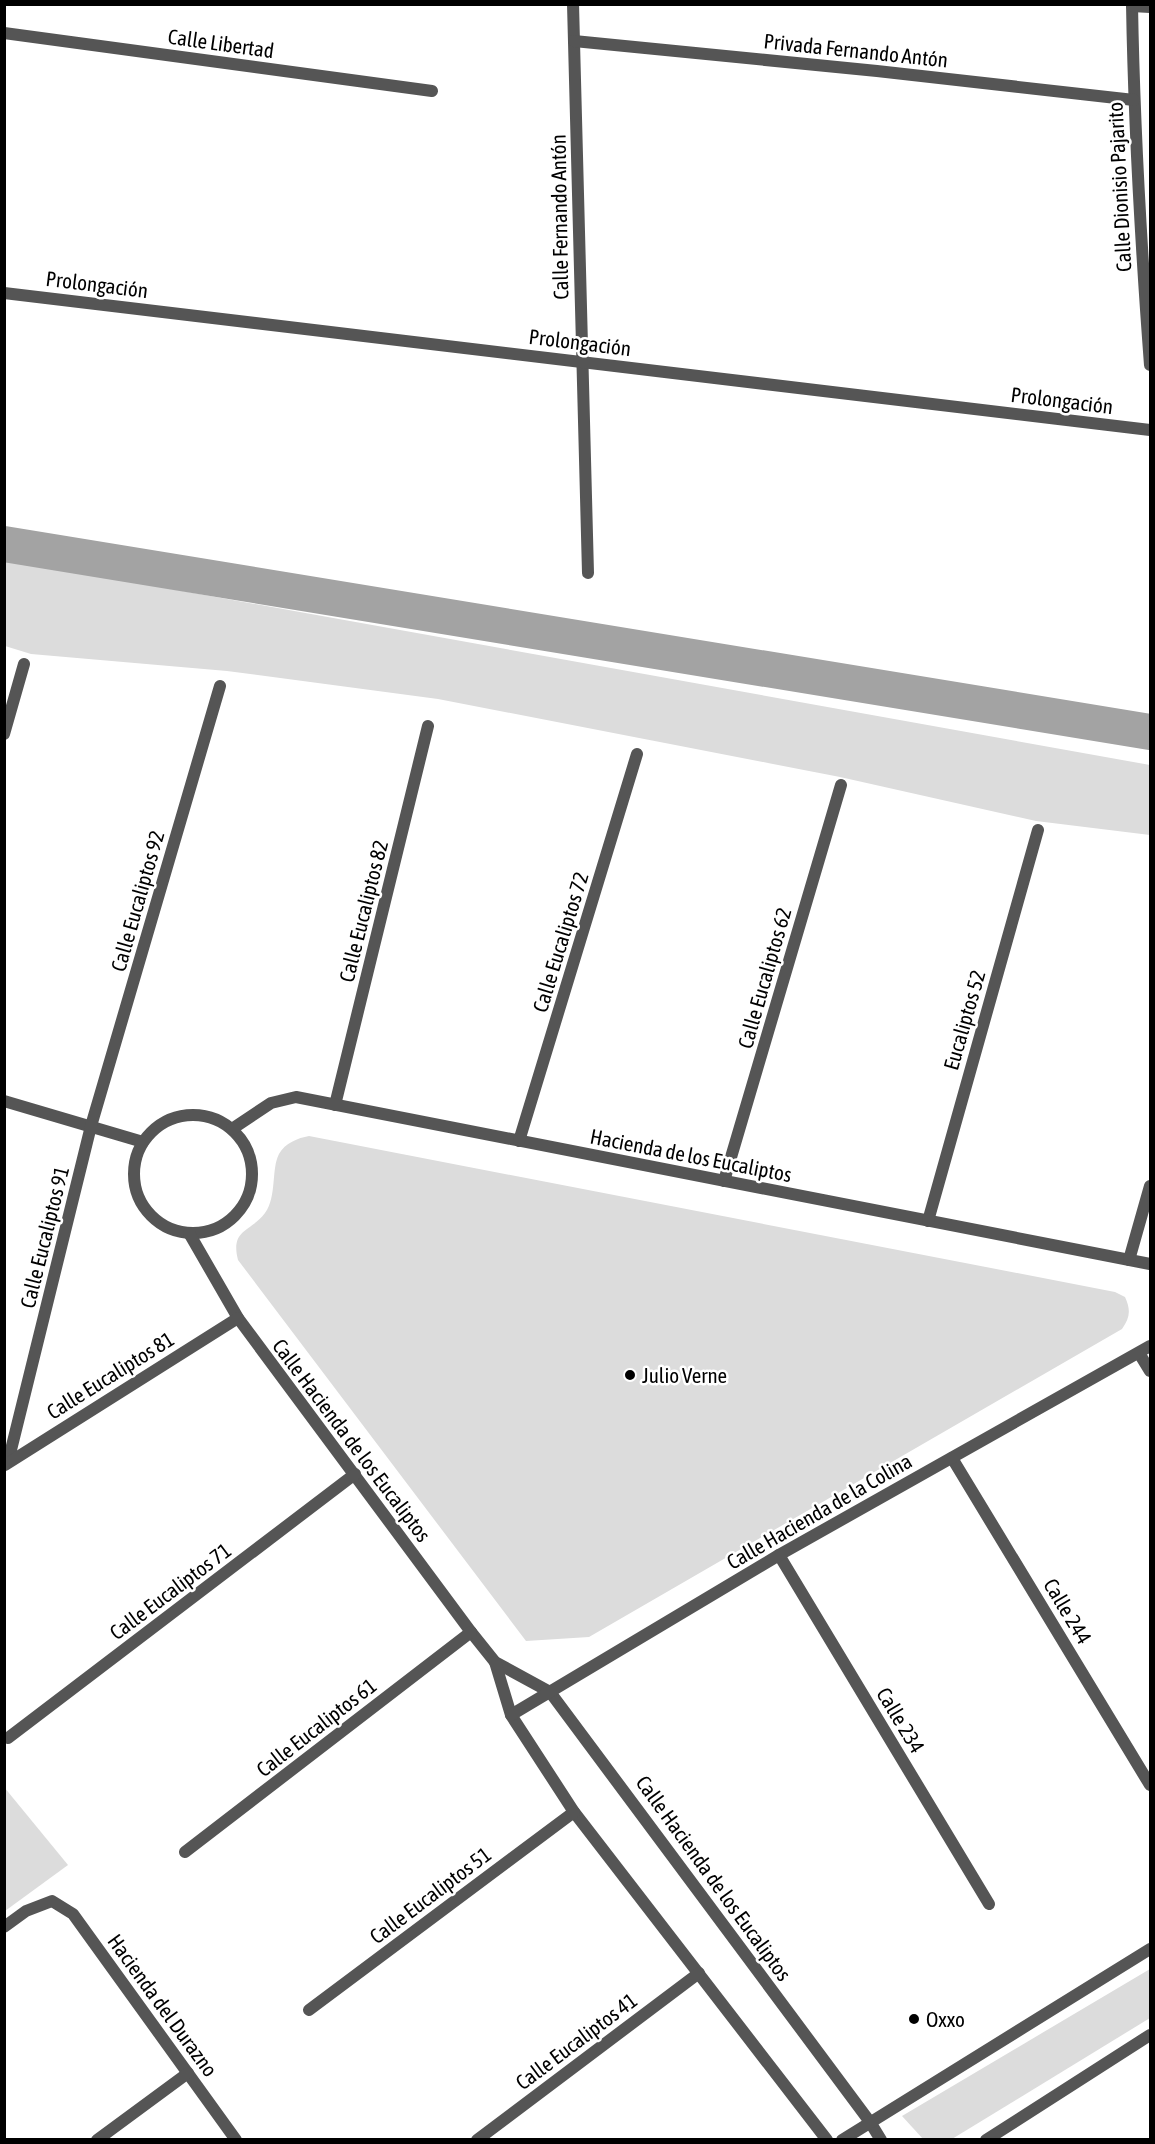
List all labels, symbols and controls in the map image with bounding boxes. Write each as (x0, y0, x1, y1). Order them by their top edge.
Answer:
street label: Calle Libertad (166, 24, 276, 62)
street label: Privada Fernando Antón (763, 28, 949, 72)
street label: Calle Dionisio Pajarito (1103, 101, 1135, 273)
street label: Calle Fernando Antón (546, 134, 572, 300)
street label: Prolongación (45, 266, 149, 302)
street label: Prolongación (528, 324, 632, 360)
street label: Prolongación (1010, 382, 1114, 418)
street label: Calle Eucaliptos 92 (105, 828, 169, 974)
street label: Calle Eucaliptos 82 (334, 838, 392, 984)
street label: Calle Eucaliptos 72 (527, 869, 593, 1015)
street label: Calle Eucaliptos 62 (732, 905, 796, 1051)
street label: Eucaliptos 52 (938, 967, 990, 1073)
street label: Hacienda de los Eucaliptos (588, 1124, 794, 1186)
street label: Calle Eucaliptos 91 (15, 1164, 73, 1310)
street label: Calle Eucaliptos 81 (42, 1326, 178, 1424)
street label: Calle Hacienda de los Eucaliptos (268, 1334, 436, 1546)
place label: Julio Verne (642, 1363, 727, 1387)
marker: Julio Verne (623, 1368, 637, 1382)
street label: Calle Hacienda de la Colina (722, 1448, 916, 1574)
street label: Calle Eucaliptos 71 (105, 1538, 235, 1644)
street label: Calle 244 (1039, 1574, 1097, 1648)
street label: Calle Eucaliptos 61 (251, 1673, 381, 1781)
street label: Calle 234 (872, 1683, 930, 1757)
street label: Calle Hacienda de los Eucaliptos (632, 1771, 796, 1985)
street label: Calle Eucaliptos 51 (365, 1842, 495, 1948)
street label: Hacienda del Durazno (103, 1929, 223, 2081)
street label: Calle Eucaliptos 41 (511, 1988, 641, 2094)
place label: Oxxo (926, 2007, 965, 2031)
marker: Oxxo (907, 2012, 921, 2026)

